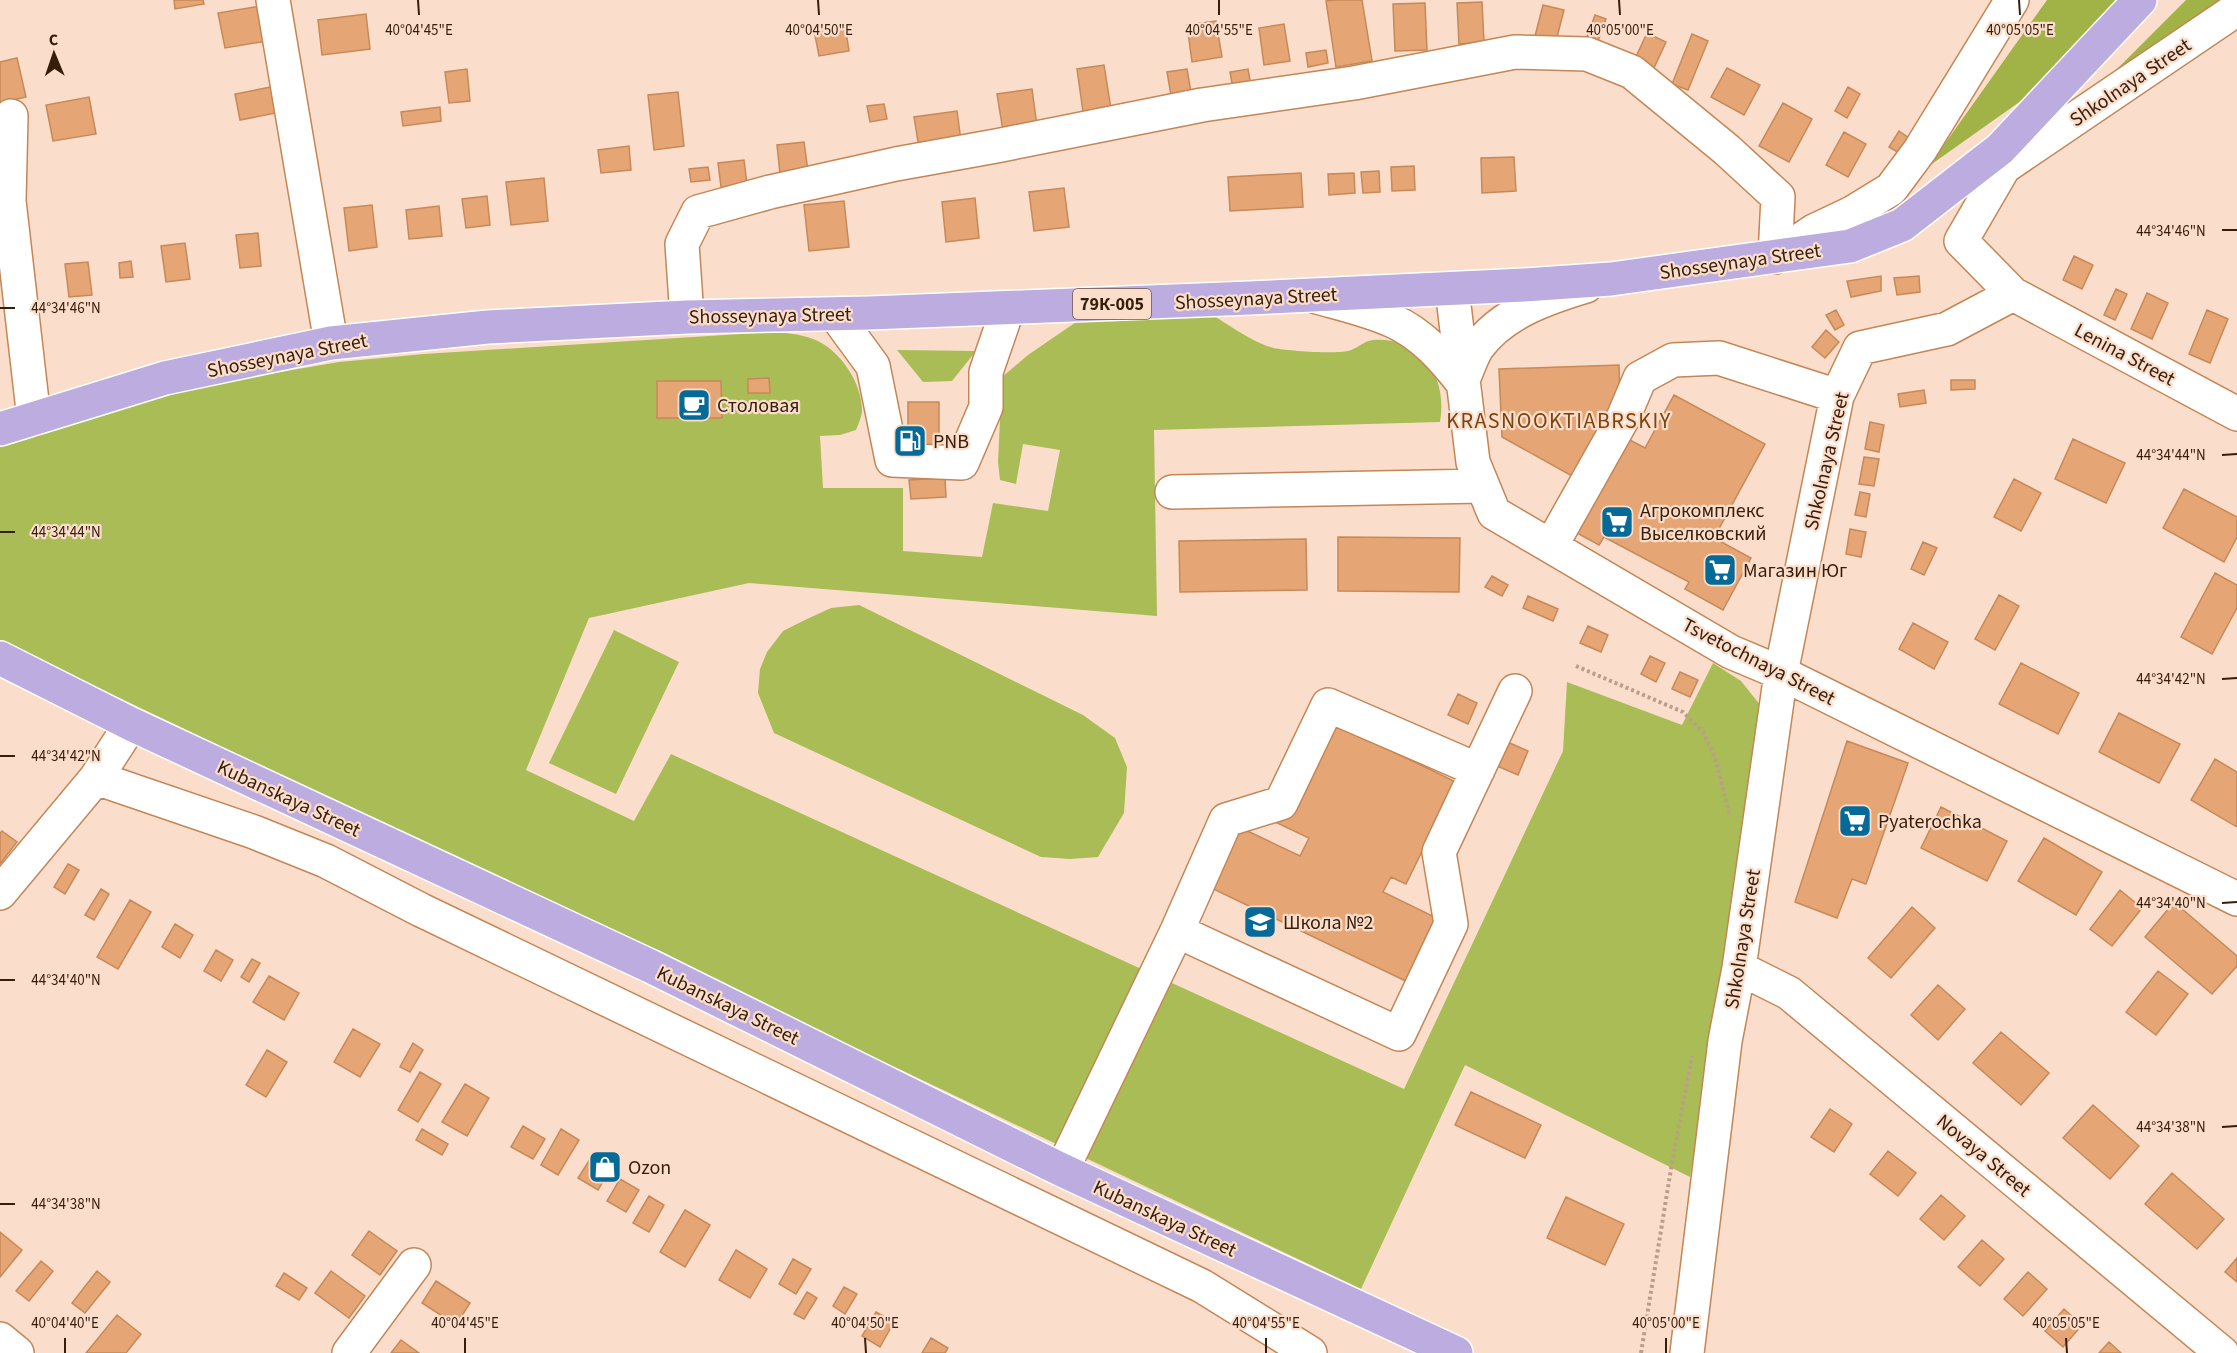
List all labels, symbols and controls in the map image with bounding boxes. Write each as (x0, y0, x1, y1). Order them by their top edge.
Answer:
text: 40°04'45"E (385, 20, 453, 41)
text: 40°04'50"E (785, 20, 853, 41)
text: 40°04'55"E (1185, 20, 1253, 41)
text: 40°05'00"E (1586, 20, 1654, 41)
text: 40°05'05"E (1986, 20, 2054, 41)
north arrow (24, 24, 84, 84)
text: С (48, 29, 59, 51)
street label: Shkolnaya Street (2064, 32, 2197, 134)
text: 44°34'46"N (2136, 221, 2206, 242)
street label: Shosseynaya Street (1658, 237, 1823, 287)
street label: Shosseynaya Street (1174, 281, 1338, 317)
road number: 79К-005 (1073, 289, 1151, 319)
text: 44°34'46"N (31, 298, 101, 319)
street label: Shosseynaya Street (688, 301, 852, 331)
street label: Lenina Street (2069, 317, 2180, 393)
street label: Shosseynaya Street (205, 327, 370, 385)
cafe icon: Столовая (676, 387, 712, 423)
street label: Shkolnaya Street (1797, 389, 1857, 533)
place label: Столовая (717, 392, 800, 420)
district label: KRASNOOKTIABRSKIY (1446, 405, 1672, 437)
fuel station icon: PNB (892, 423, 928, 459)
place label: PNB (933, 428, 969, 456)
text: 44°34'44"N (2136, 445, 2206, 466)
place label: Агрокомплекс Выселковский (1640, 497, 1767, 548)
supermarket icon: Агрокомплекс Выселковский (1599, 504, 1635, 540)
text: 44°34'44"N (31, 522, 101, 543)
supermarket icon: Магазин Юг (1702, 552, 1738, 588)
place label: Магазин Юг (1743, 557, 1847, 585)
street label: Tsvetochnaya Street (1677, 611, 1840, 713)
text: 44°34'42"N (2136, 669, 2206, 690)
text: 44°34'42"N (31, 746, 101, 767)
street label: Kubanskaya Street (212, 753, 365, 845)
supermarket icon: Pyaterochka (1837, 803, 1873, 839)
place label: Pyaterochka (1878, 808, 1982, 836)
street label: Shkolnaya Street (1718, 867, 1768, 1011)
text: 44°34'40"N (2136, 893, 2206, 914)
school or university icon: Школа №2 (1242, 904, 1278, 940)
place label: Школа №2 (1283, 909, 1373, 937)
street label: Kubanskaya Street (652, 959, 804, 1053)
text: 44°34'40"N (31, 970, 101, 991)
street label: Novaya Street (1930, 1108, 2037, 1204)
text: 44°34'38"N (2136, 1117, 2206, 1138)
shop icon: Ozon (587, 1149, 623, 1185)
place label: Ozon (628, 1154, 671, 1182)
street label: Kubanskaya Street (1088, 1173, 1241, 1265)
text: 44°34'38"N (31, 1194, 101, 1215)
text: 40°04'40"E (31, 1313, 99, 1334)
text: 40°04'45"E (431, 1313, 499, 1334)
text: 40°04'50"E (831, 1313, 899, 1334)
text: 40°04'55"E (1232, 1313, 1300, 1334)
text: 40°05'00"E (1632, 1313, 1700, 1334)
text: 40°05'05"E (2032, 1313, 2100, 1334)

